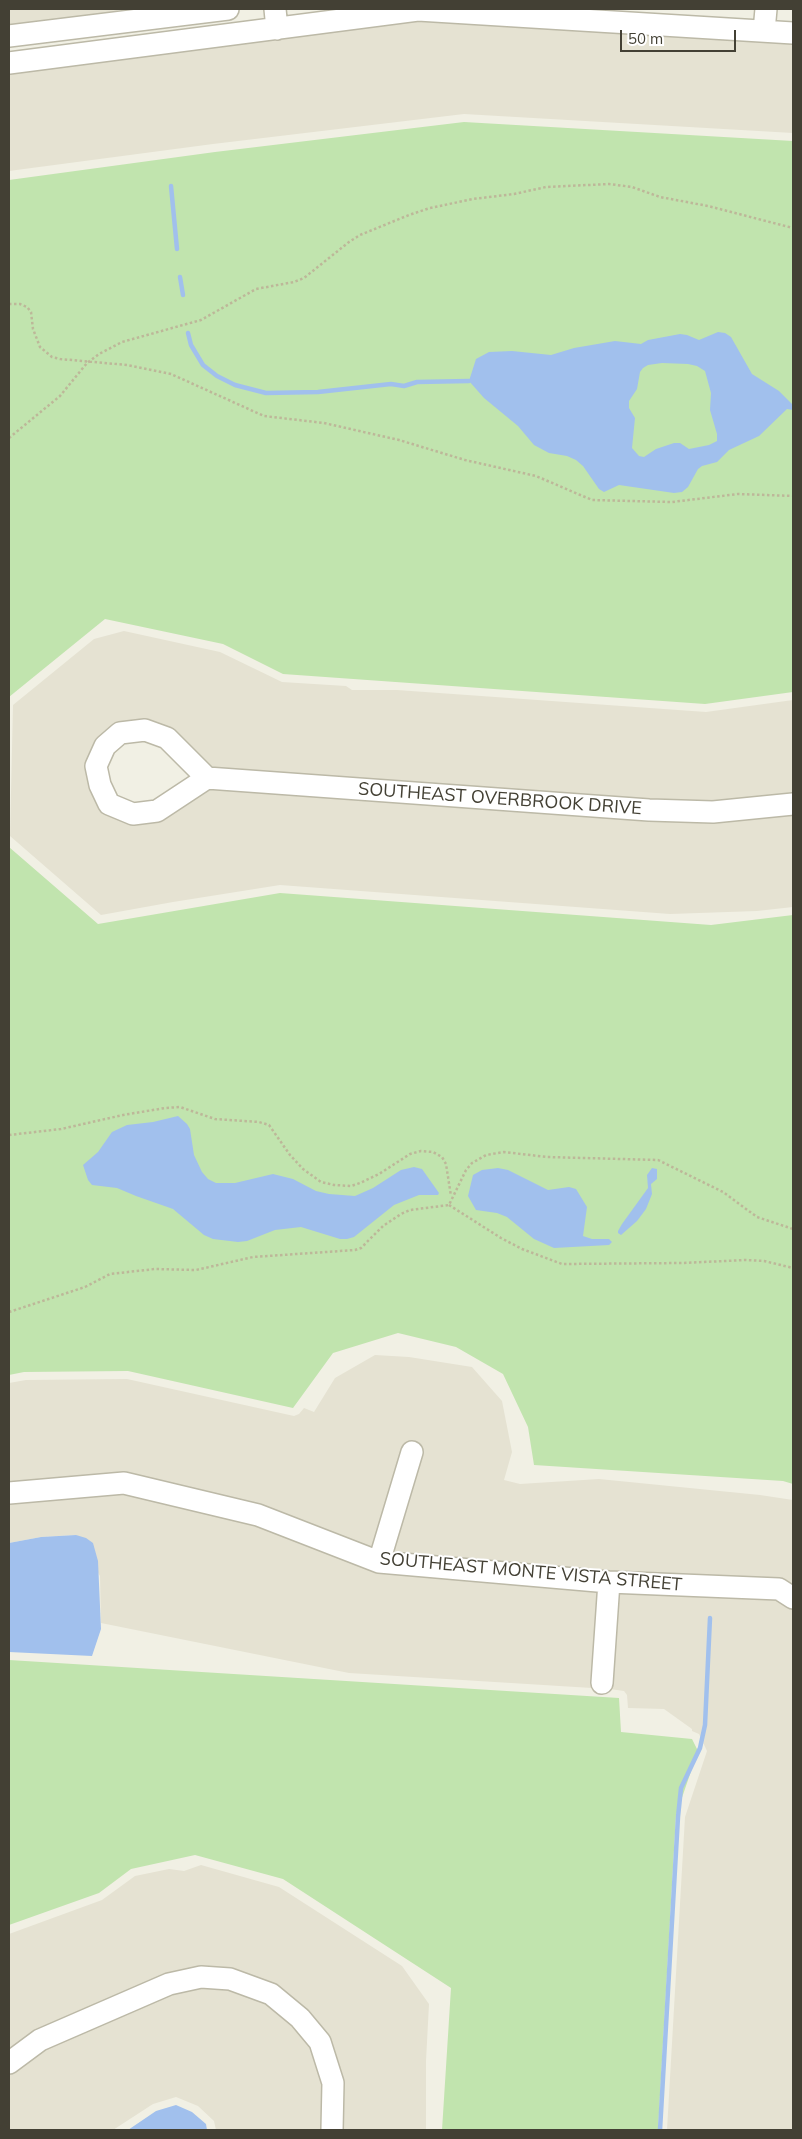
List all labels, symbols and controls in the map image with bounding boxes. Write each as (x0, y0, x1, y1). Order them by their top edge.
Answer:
scale bar (622, 20, 738, 52)
text: 50 m (628, 29, 663, 48)
street label: SOUTHEAST OVERBROOK DRIVE (357, 778, 643, 820)
street label: SOUTHEAST MONTE VISTA STREET (379, 1548, 683, 1596)

